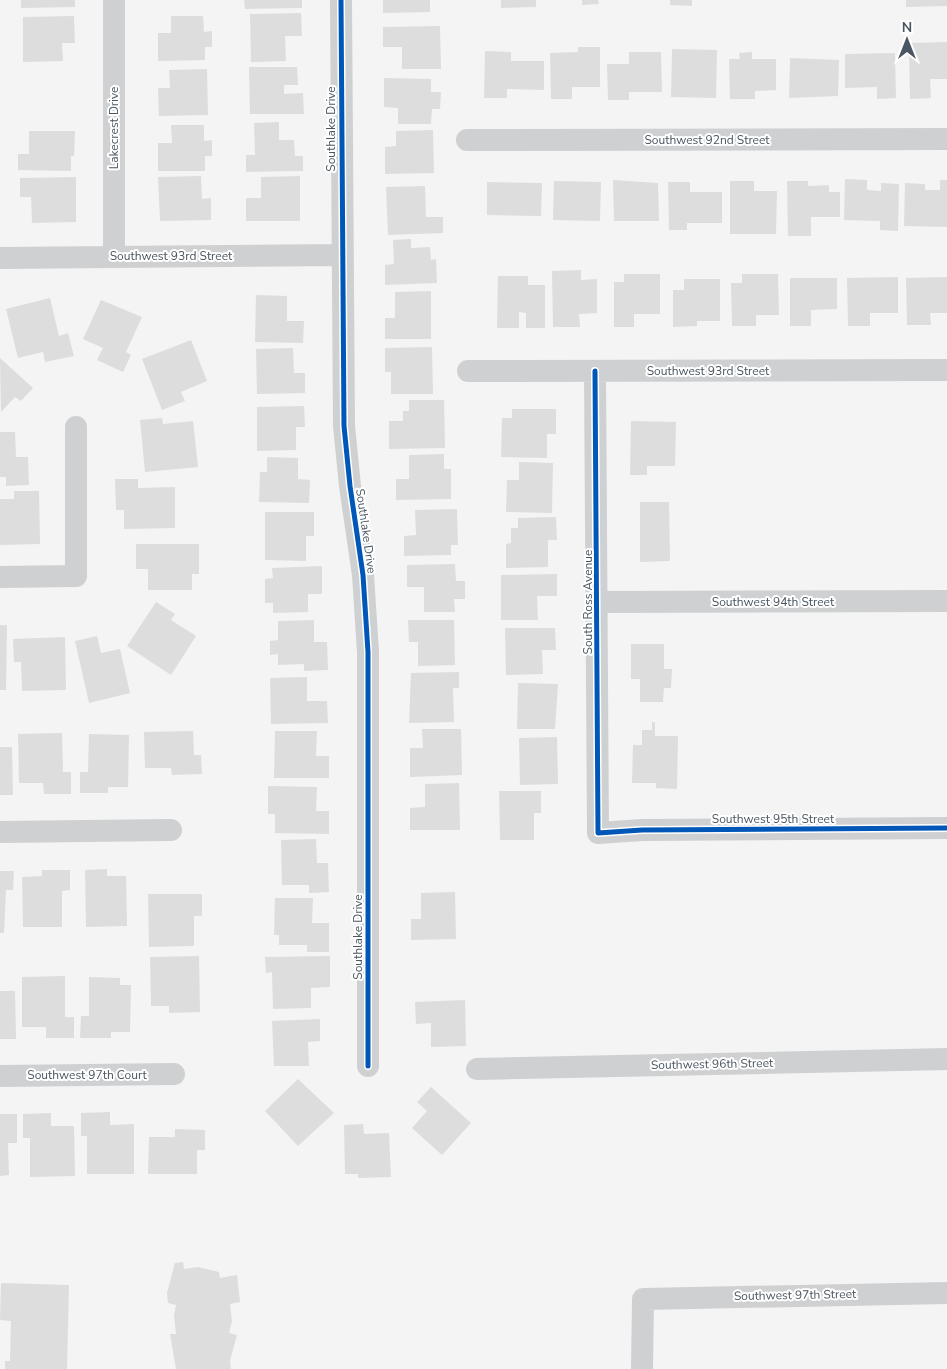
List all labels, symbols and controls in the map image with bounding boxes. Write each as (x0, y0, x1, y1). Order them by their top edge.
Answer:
north arrow (882, 15, 932, 65)
text: N (902, 18, 912, 37)
street label: Southlake Drive (323, 86, 339, 172)
street label: Lakecrest Drive (106, 87, 122, 169)
street label: Southwest 92nd Street (644, 132, 770, 148)
street label: Southwest 93rd Street (110, 248, 233, 264)
street label: Southwest 93rd Street (647, 363, 770, 379)
street label: Southlake Drive (352, 488, 380, 574)
street label: South Ross Avenue (580, 550, 596, 654)
street label: Southwest 94th Street (712, 594, 835, 610)
street label: Southwest 95th Street (712, 811, 835, 827)
street label: Southlake Drive (350, 894, 366, 980)
street label: Southwest 96th Street (651, 1055, 774, 1073)
street label: Southwest 97th Court (27, 1067, 148, 1083)
street label: Southwest 97th Street (734, 1286, 857, 1304)

